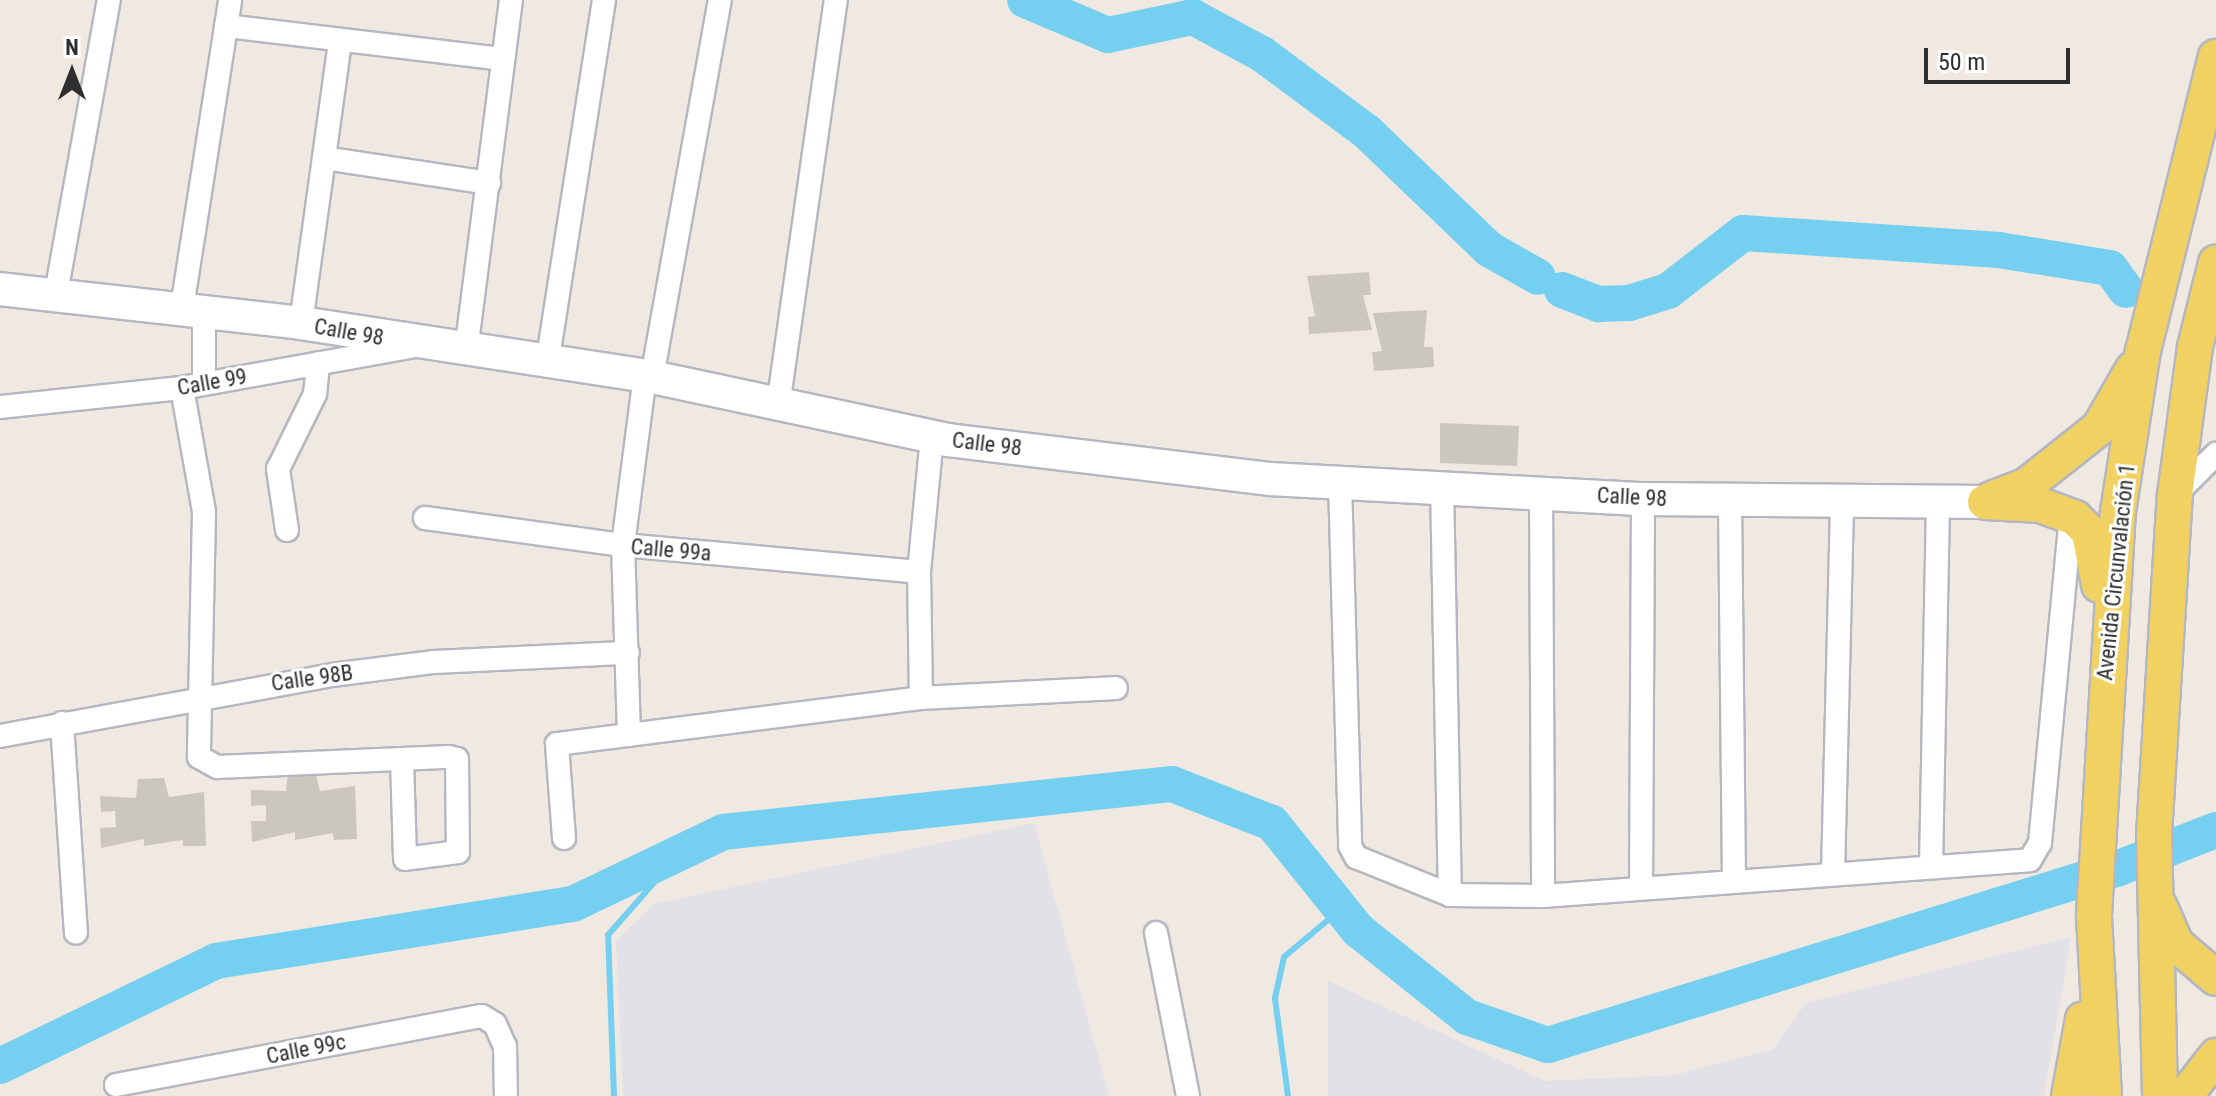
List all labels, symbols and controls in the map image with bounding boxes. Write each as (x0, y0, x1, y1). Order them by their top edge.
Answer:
north arrow (32, 32, 112, 112)
scale bar (1928, 32, 2074, 82)
text: N (65, 35, 79, 60)
text: 50 m (1938, 48, 1985, 76)
street label: Calle 98 (312, 313, 386, 351)
street label: Calle 99 (175, 363, 249, 401)
street label: Calle 98 (951, 427, 1023, 461)
street label: Avenida Circunvalación 1 (2091, 462, 2141, 682)
street label: Calle 98 (1596, 482, 1668, 512)
street label: Calle 99a (630, 533, 712, 567)
street label: Calle 98B (269, 659, 355, 697)
street label: Calle 99c (264, 1028, 348, 1070)

